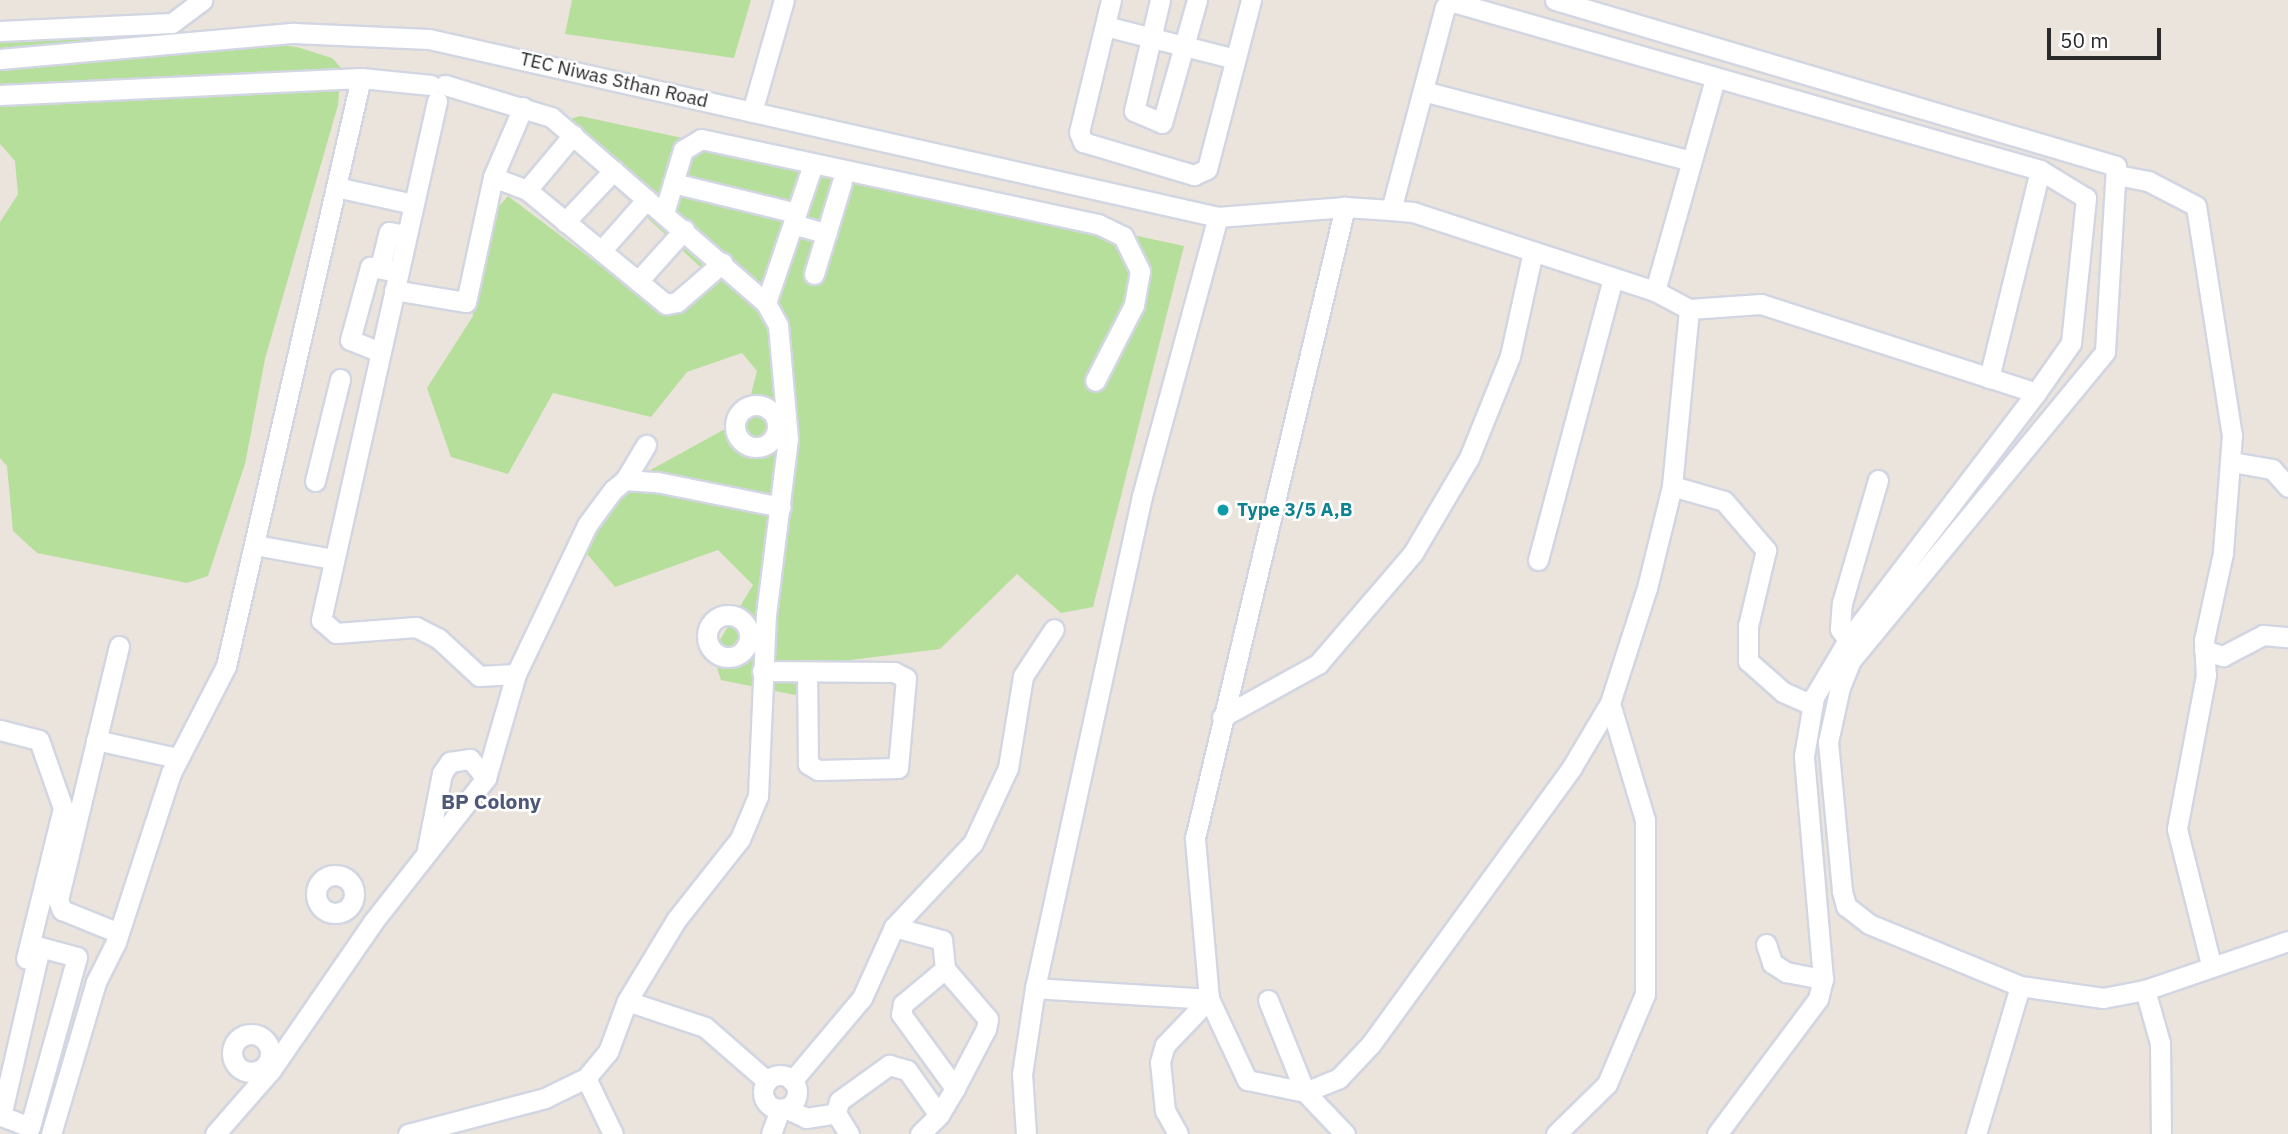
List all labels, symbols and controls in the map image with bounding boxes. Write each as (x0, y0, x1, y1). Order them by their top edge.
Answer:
scale bar (2050, 14, 2164, 58)
text: 50 m (2060, 26, 2109, 54)
street label: TEC Niwas Sthan Road (518, 47, 710, 113)
place label: Type 3/5 A,B (1237, 499, 1352, 521)
marker: Type 3/5 A,B (1215, 502, 1231, 518)
district label: BP Colony (441, 788, 541, 814)

